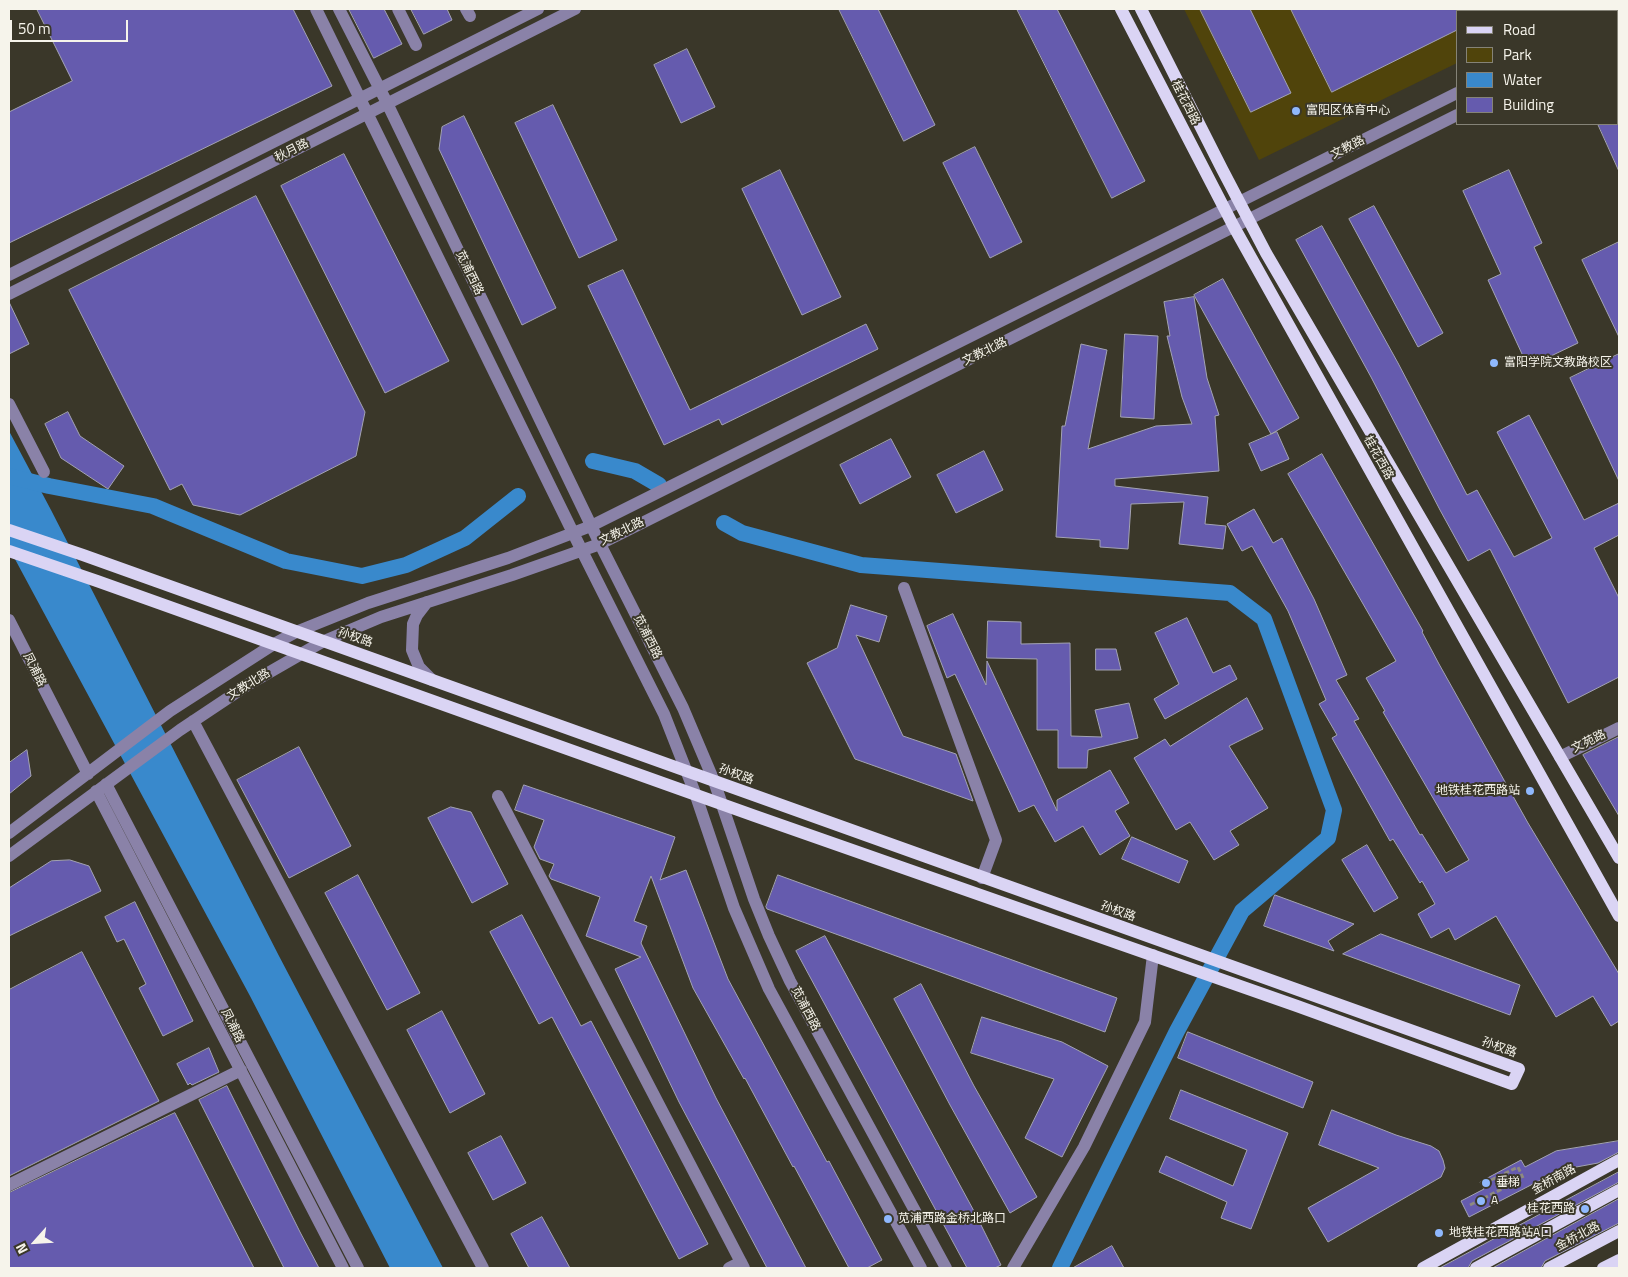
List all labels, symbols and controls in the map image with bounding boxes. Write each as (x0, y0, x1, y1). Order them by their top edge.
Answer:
scale bar (12, 10, 130, 42)
legend (1456, 10, 1618, 125)
text: 50 m (18, 17, 51, 40)
text: Road (1503, 18, 1535, 41)
text: Park (1503, 43, 1532, 66)
text: Water (1503, 68, 1542, 91)
street label: 桂花西路 (1168, 78, 1202, 128)
text: Building (1503, 93, 1554, 116)
place label: 富阳区体育中心 (1306, 104, 1390, 118)
marker: 富阳区体育中心 (1290, 105, 1302, 117)
street label: 文教路 (1329, 133, 1367, 163)
street label: 秋月路 (273, 136, 311, 166)
street label: 苋浦西路 (452, 248, 486, 298)
street label: 文教北路 (960, 335, 1010, 369)
place label: 富阳学院文教路校区 (1504, 356, 1612, 370)
marker: 富阳学院文教路校区 (1488, 357, 1500, 369)
street label: 桂花西路 (1360, 434, 1396, 482)
street label: 文教北路 (597, 515, 647, 549)
street label: 苋浦西路 (630, 612, 664, 662)
street label: 孙权路 (336, 625, 374, 651)
street label: 凤浦路 (19, 651, 49, 689)
street label: 文教北路 (225, 666, 273, 704)
street label: 文苑路 (1570, 728, 1608, 756)
street label: 孙权路 (717, 762, 755, 788)
place label: 地铁桂花西路站 (1436, 784, 1520, 798)
marker: 地铁桂花西路站 (1524, 785, 1536, 797)
street label: 孙权路 (1099, 899, 1137, 925)
street label: 苋浦西路 (787, 984, 823, 1034)
street label: 凤浦路 (217, 1007, 247, 1045)
street label: 孙权路 (1480, 1035, 1518, 1061)
street label: 金桥南路 (1530, 1162, 1578, 1198)
place label: 垂梯 (1496, 1176, 1520, 1190)
marker: 垂梯 (1480, 1177, 1492, 1189)
place label: A (1491, 1194, 1498, 1208)
marker: A (1475, 1195, 1487, 1207)
place label: 桂花西路 (1527, 1202, 1575, 1216)
marker: 桂花西路 (1579, 1203, 1591, 1215)
place label: 苋浦西路金桥北路口 (898, 1212, 1006, 1226)
marker: 苋浦西路金桥北路口 (882, 1213, 894, 1225)
north arrow (10, 1217, 60, 1267)
street label: 金桥北路 (1553, 1219, 1603, 1255)
place label: 地铁桂花西路站A口 (1449, 1226, 1552, 1240)
marker: 地铁桂花西路站A口 (1433, 1227, 1445, 1239)
text: N (10, 1240, 33, 1258)

